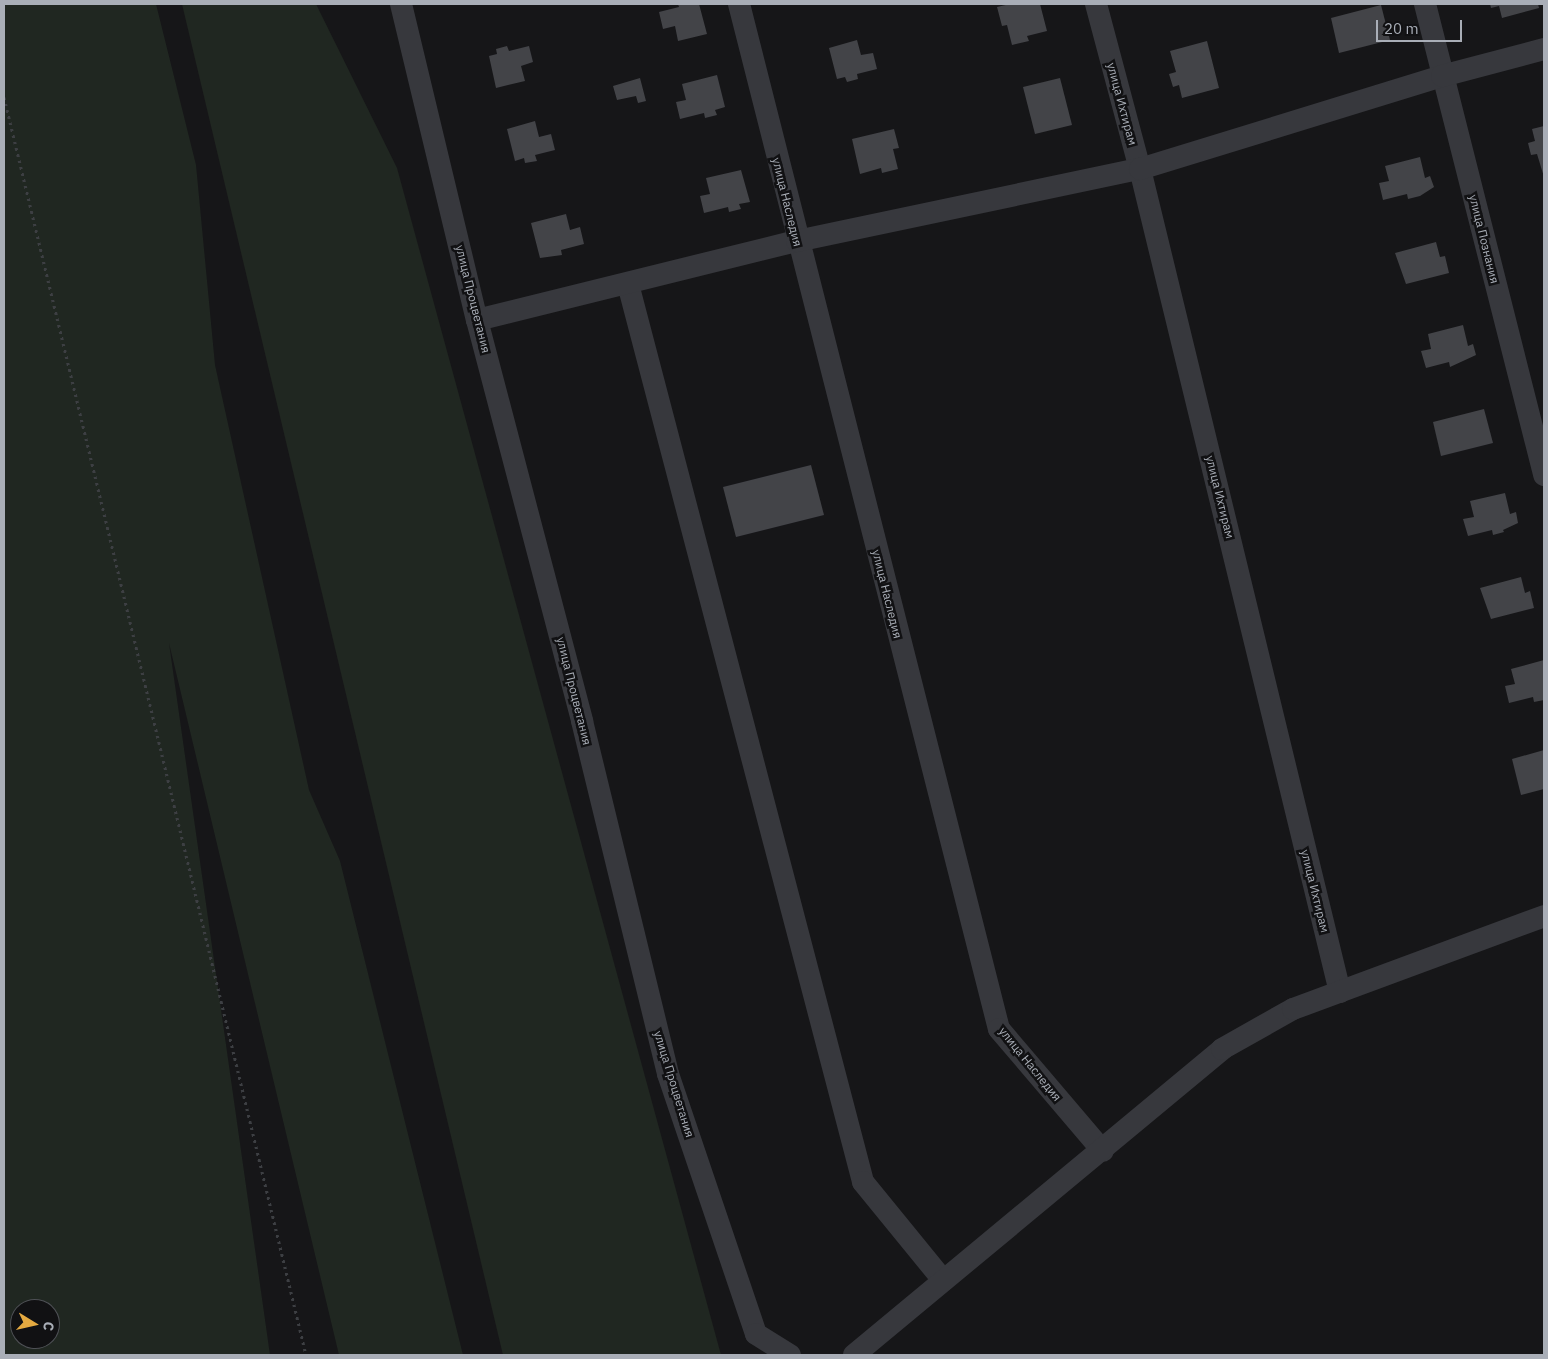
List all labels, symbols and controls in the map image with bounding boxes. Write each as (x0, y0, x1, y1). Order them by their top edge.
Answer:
scale bar (1378, 10, 1464, 42)
text: 20 m (1384, 19, 1419, 38)
street label: улица Ихтирам (1104, 61, 1140, 147)
street label: улица Наследия (769, 156, 805, 248)
street label: улица Познания (1466, 193, 1502, 285)
street label: улица Процветания (453, 243, 493, 355)
street label: улица Ихтирам (1203, 454, 1237, 540)
street label: улица Наследия (869, 548, 905, 640)
street label: улица Процветания (554, 635, 594, 747)
street label: улица Ихтирам (1298, 848, 1332, 934)
street label: улица Наследия (996, 1024, 1064, 1104)
street label: улица Процветания (651, 1029, 697, 1139)
north arrow (10, 1299, 60, 1349)
text: С (39, 1320, 58, 1332)

